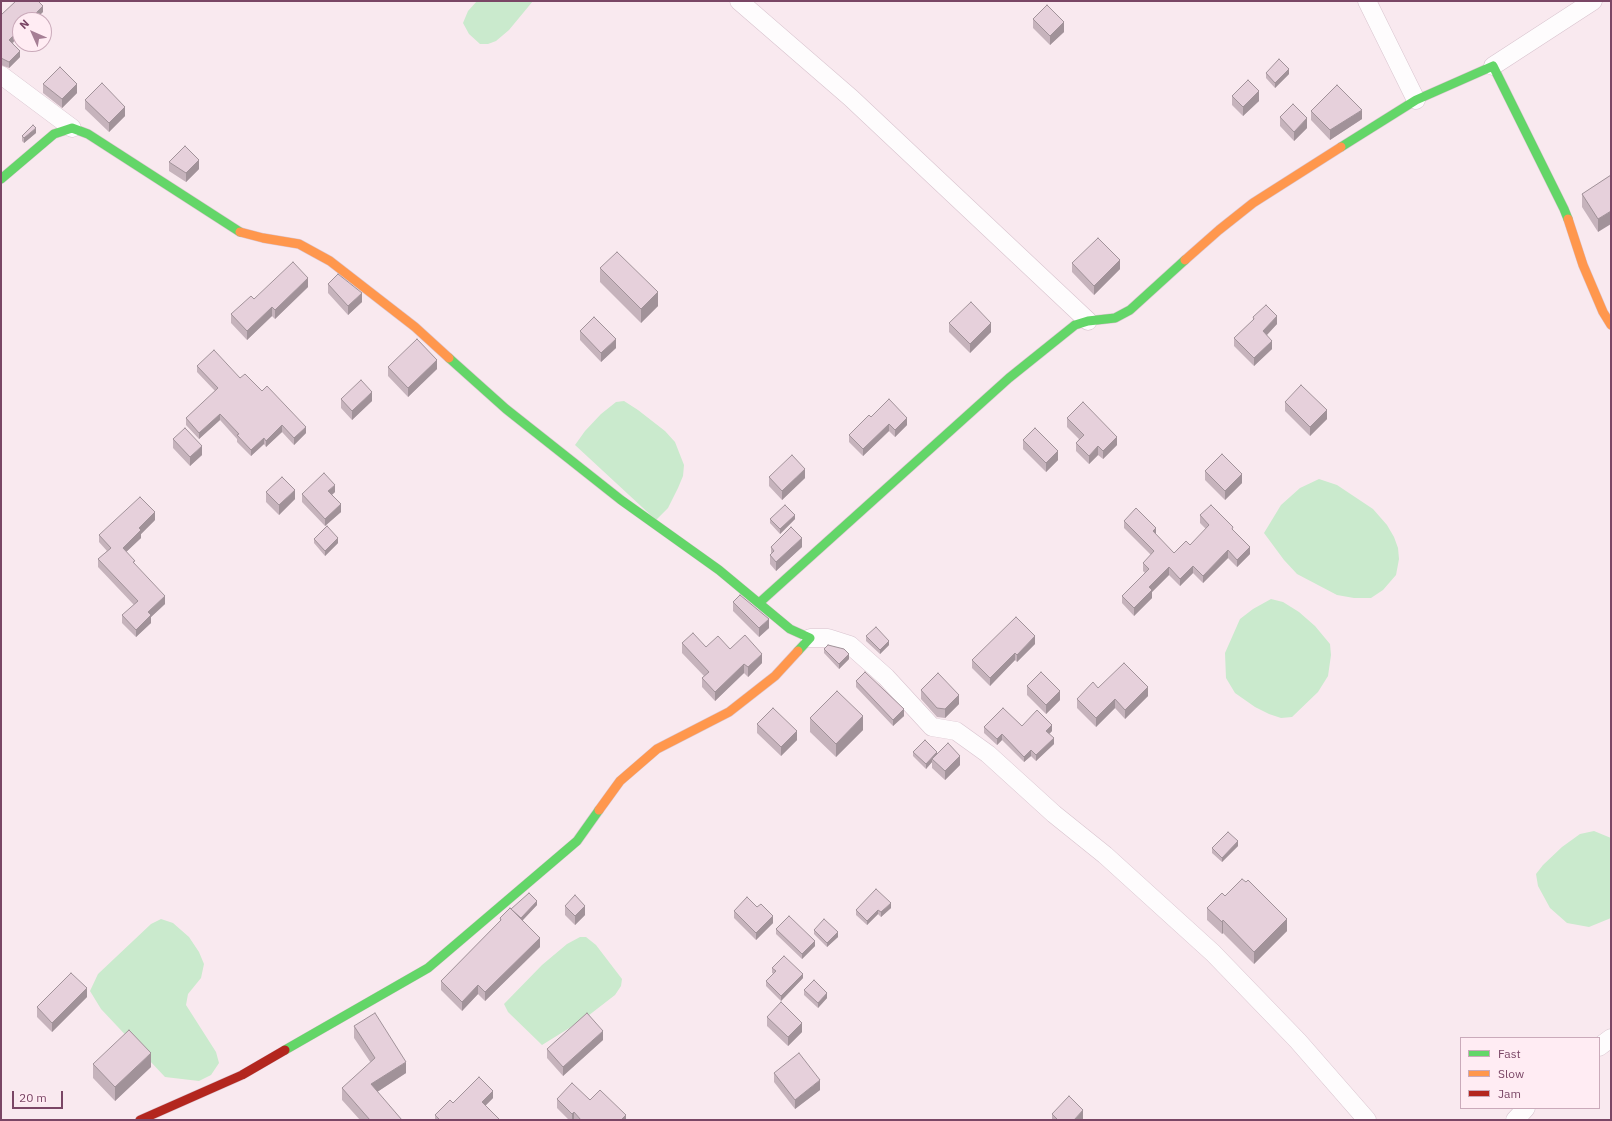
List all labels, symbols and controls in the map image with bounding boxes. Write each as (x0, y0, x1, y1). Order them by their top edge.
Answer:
north arrow (12, 12, 52, 52)
text: N (16, 16, 32, 32)
legend (1460, 1037, 1600, 1109)
text: Fast (1498, 1046, 1521, 1061)
text: Slow (1498, 1066, 1524, 1081)
scale bar (14, 1083, 65, 1109)
text: Jam (1498, 1086, 1521, 1101)
text: 20 m (19, 1090, 47, 1105)

